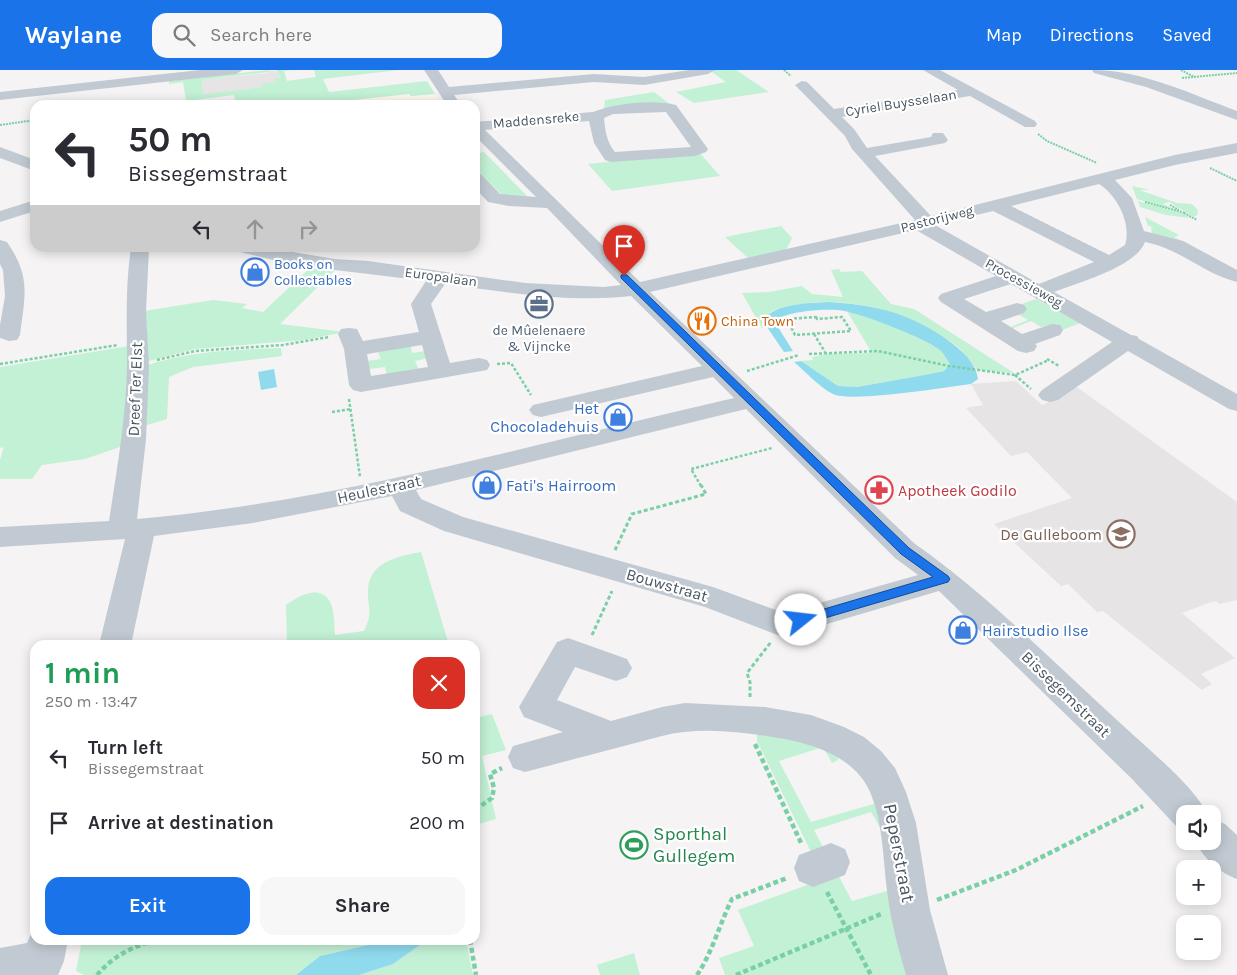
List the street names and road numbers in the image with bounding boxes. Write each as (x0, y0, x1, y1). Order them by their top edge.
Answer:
street label: Cyriel Buysselaan (844, 86, 958, 120)
street label: Maddensreke (492, 108, 580, 132)
street label: Pastorijweg (899, 202, 975, 236)
street label: Processieweg (982, 255, 1066, 311)
street label: Europalaan (404, 264, 478, 290)
street label: Dreef Ter Elst (124, 341, 146, 437)
street label: Heulestraat (335, 471, 423, 507)
street label: Bouwstraat (624, 564, 710, 606)
street label: Bissegemstraat (1018, 647, 1114, 741)
street label: Peperstraat (879, 802, 919, 904)

